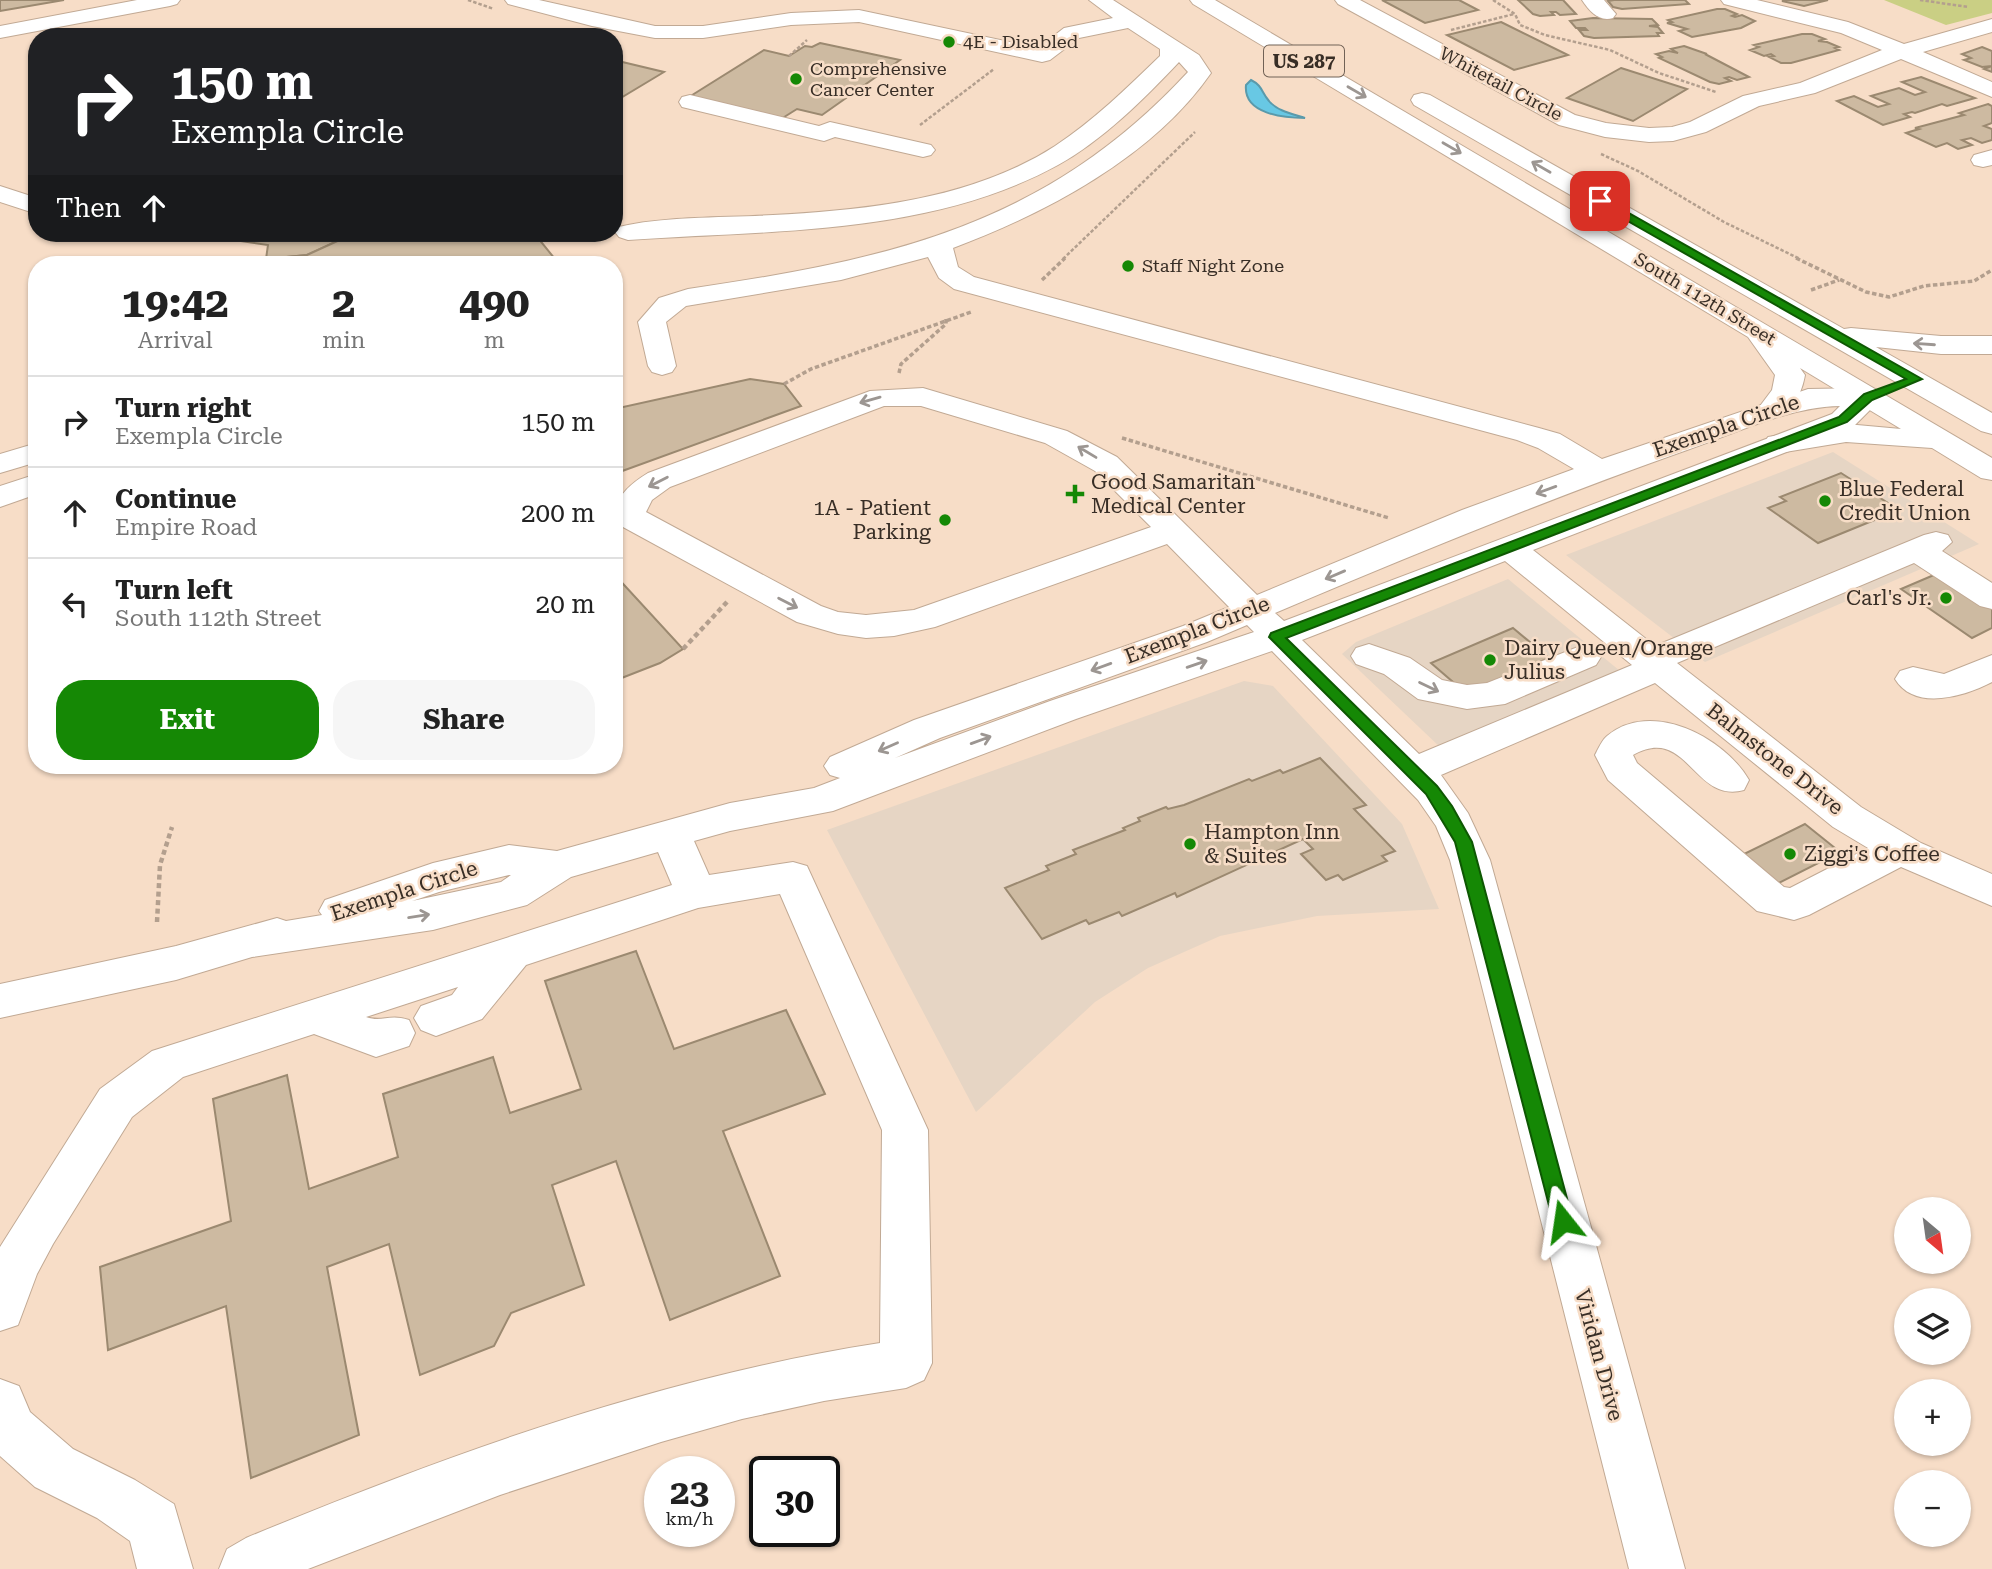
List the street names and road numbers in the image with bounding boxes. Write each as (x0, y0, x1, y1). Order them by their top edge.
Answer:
street label: Whitetail Circle (1436, 42, 1566, 125)
road number: US 287 (1264, 45, 1344, 76)
street label: South 112th Street (1631, 248, 1780, 349)
street label: Exempla Circle (1650, 390, 1802, 462)
street label: Exempla Circle (1121, 591, 1273, 669)
street label: Balmstone Drive (1702, 698, 1848, 820)
street label: Exempla Circle (328, 856, 480, 926)
street label: Viridan Drive (1570, 1287, 1628, 1423)

